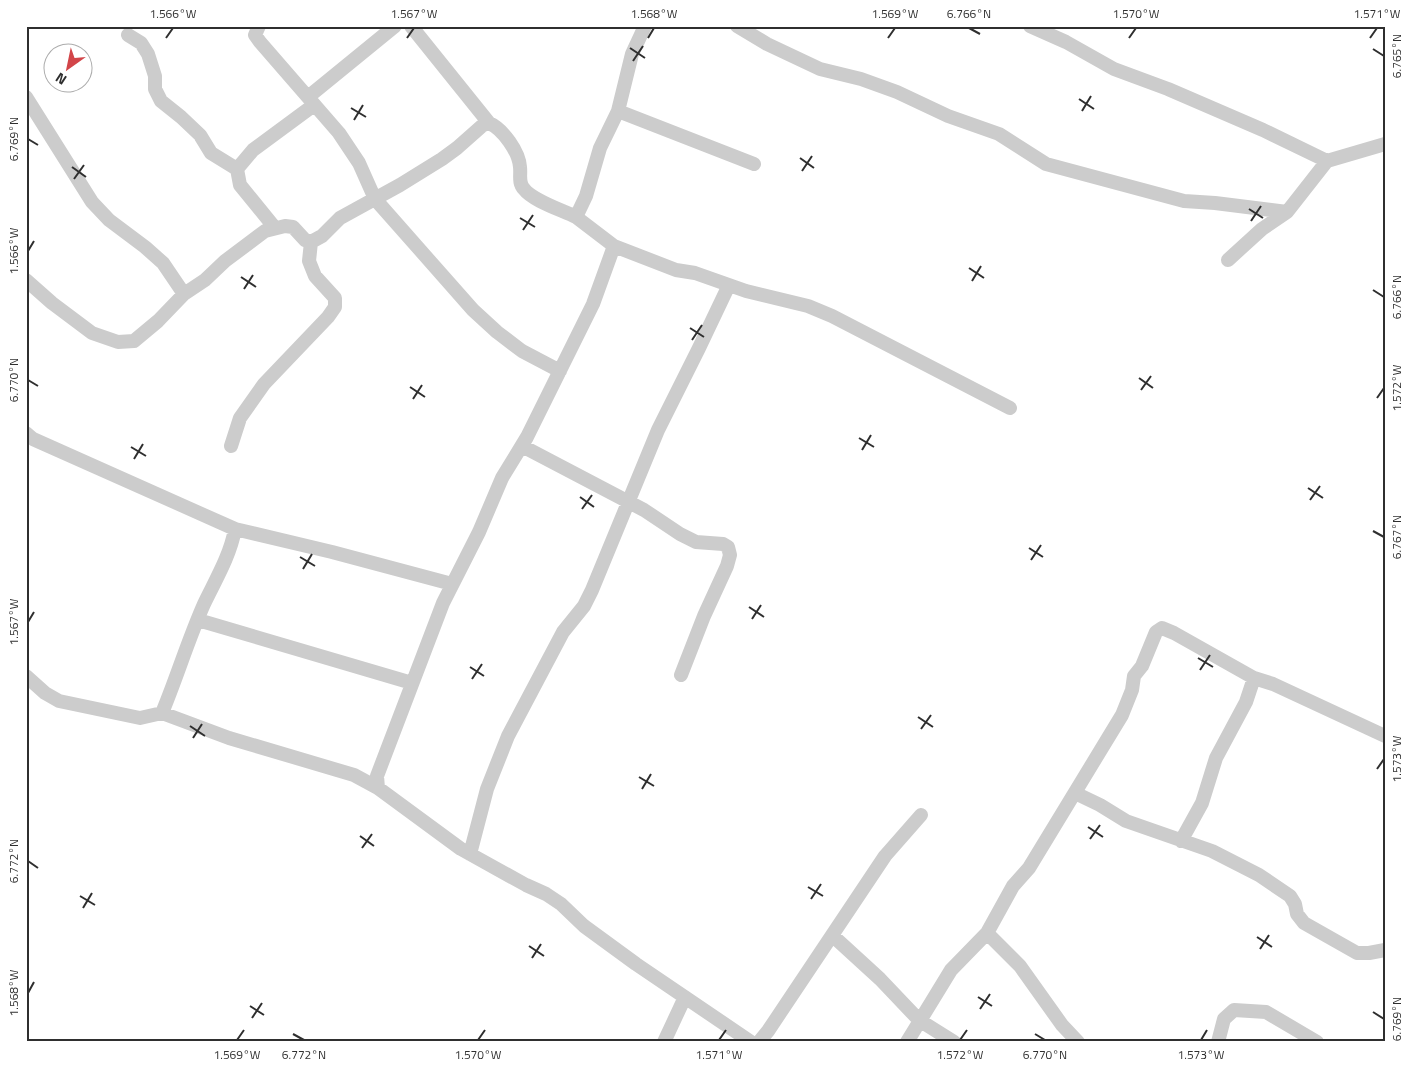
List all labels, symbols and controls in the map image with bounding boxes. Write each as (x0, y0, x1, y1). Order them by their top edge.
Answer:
text: 1.566°W (150, 4, 197, 23)
text: 1.567°W (391, 4, 438, 23)
text: 1.568°W (631, 4, 678, 23)
text: 1.569°W (872, 4, 919, 23)
text: 6.766°N (947, 4, 991, 23)
text: 1.570°W (1113, 4, 1160, 23)
text: 1.571°W (1354, 4, 1401, 23)
text: 6.765°N (1387, 34, 1406, 78)
north arrow (42, 42, 92, 92)
text: N (51, 68, 70, 91)
text: 6.769°N (4, 117, 23, 161)
text: 1.566°W (4, 227, 23, 274)
text: 6.766°N (1387, 275, 1406, 319)
text: 6.770°N (4, 358, 23, 402)
text: 1.572°W (1387, 364, 1406, 411)
text: 6.767°N (1387, 515, 1406, 559)
text: 1.567°W (4, 598, 23, 645)
text: 1.573°W (1387, 735, 1406, 782)
text: 6.772°N (4, 839, 23, 883)
text: 1.568°W (4, 969, 23, 1016)
text: 6.769°N (1387, 997, 1406, 1041)
text: 1.569°W (214, 1045, 261, 1064)
text: 6.772°N (282, 1045, 326, 1064)
text: 1.570°W (455, 1045, 502, 1064)
text: 1.571°W (696, 1045, 743, 1064)
text: 1.572°W (937, 1045, 984, 1064)
text: 6.770°N (1023, 1045, 1067, 1064)
text: 1.573°W (1178, 1045, 1225, 1064)

